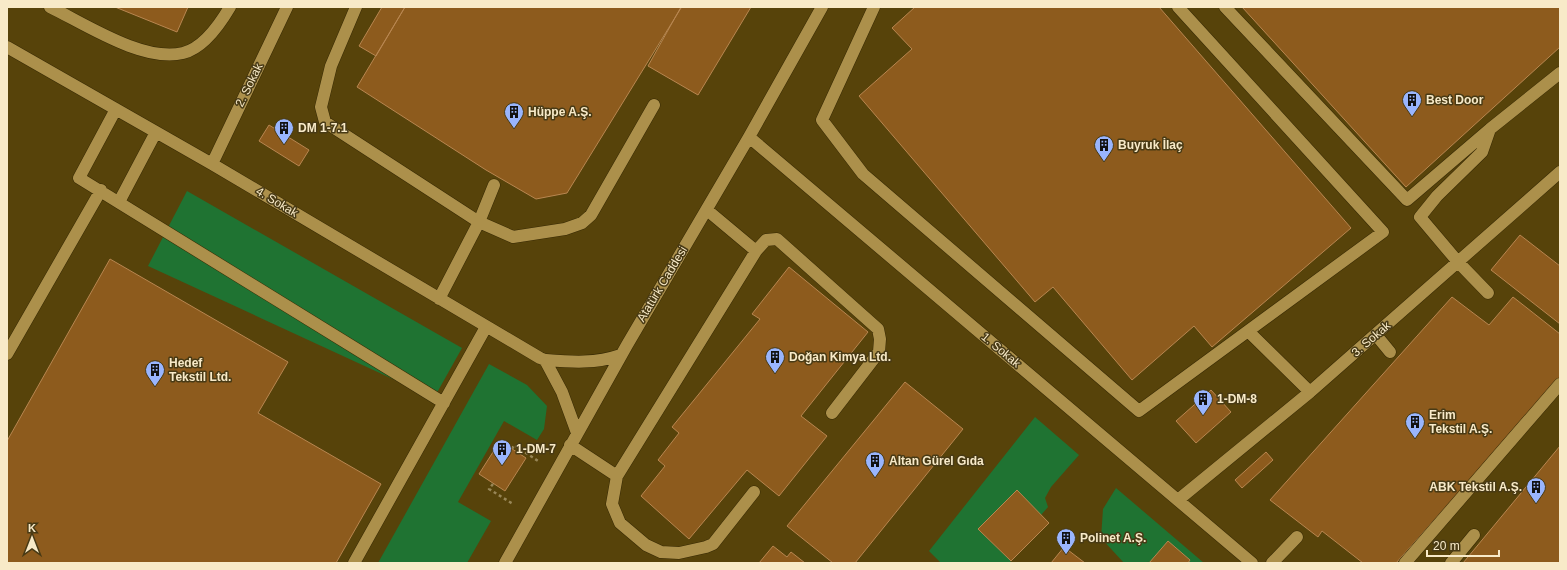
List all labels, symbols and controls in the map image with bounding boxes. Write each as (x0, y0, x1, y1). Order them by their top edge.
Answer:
street label: 2. Sokak (232, 60, 266, 109)
building icon: Best Door (1401, 89, 1423, 117)
place label: Best Door (1426, 93, 1484, 107)
building icon: Hüppe A.Ş. (503, 101, 525, 129)
place label: Hüppe A.Ş. (528, 105, 592, 119)
building icon: DM 1-7.1 (273, 117, 295, 145)
place label: DM 1-7.1 (298, 121, 348, 135)
building icon: Buyruk İlaç (1093, 134, 1115, 162)
place label: Buyruk İlaç (1118, 137, 1183, 152)
street label: 4. Sokak (253, 184, 301, 221)
street label: Atatürk Caddesi (634, 244, 690, 324)
street label: 3. Sokak (1349, 318, 1394, 360)
street label: 1. Sokak (979, 330, 1024, 371)
building icon: Doğan Kimya Ltd. (764, 346, 786, 374)
place label: Doğan Kimya Ltd. (789, 350, 891, 364)
place label: Hedef Tekstil Ltd. (169, 356, 231, 384)
building icon: Hedef Tekstil Ltd. (144, 359, 166, 387)
building icon: 1-DM-8 (1192, 388, 1214, 416)
place label: 1-DM-8 (1217, 392, 1257, 406)
place label: Erim Tekstil A.Ş. (1429, 408, 1492, 436)
building icon: Erim Tekstil A.Ş. (1404, 411, 1426, 439)
building icon: 1-DM-7 (491, 438, 513, 466)
place label: 1-DM-7 (516, 442, 556, 456)
building icon: Altan Gürel Gıda (864, 450, 886, 478)
place label: Altan Gürel Gıda (889, 454, 984, 468)
building icon: ABK Tekstil A.Ş. (1525, 476, 1547, 504)
place label: ABK Tekstil A.Ş. (1429, 480, 1522, 494)
north arrow (12, 518, 52, 558)
text: K (28, 522, 36, 534)
building icon: Polinet A.Ş. (1055, 527, 1077, 555)
place label: Polinet A.Ş. (1080, 531, 1146, 545)
scale bar (1427, 532, 1499, 558)
text: 20 m (1433, 539, 1460, 553)

